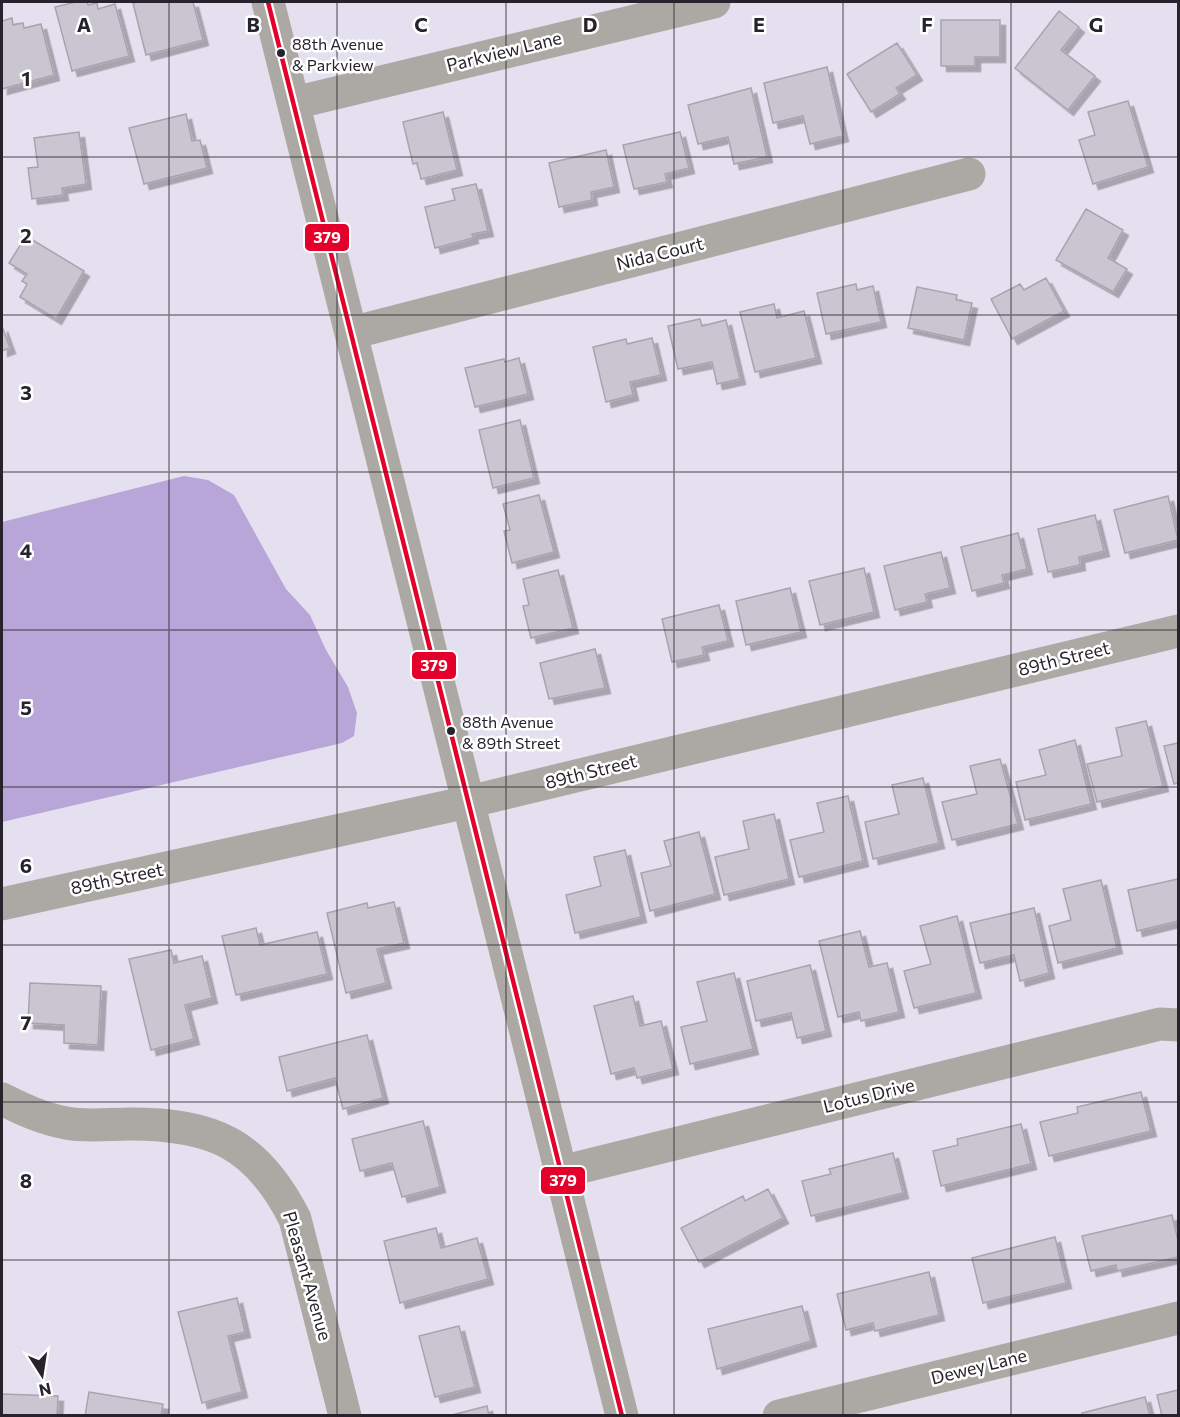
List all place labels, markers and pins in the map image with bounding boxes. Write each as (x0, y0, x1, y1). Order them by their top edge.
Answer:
place label: 88th Avenue & Parkview (292, 34, 384, 74)
marker: 88th Avenue & Parkview (275, 47, 287, 59)
place label: 88th Avenue & 89th Street (462, 712, 561, 752)
marker: 88th Avenue & 89th Street (445, 725, 457, 737)

